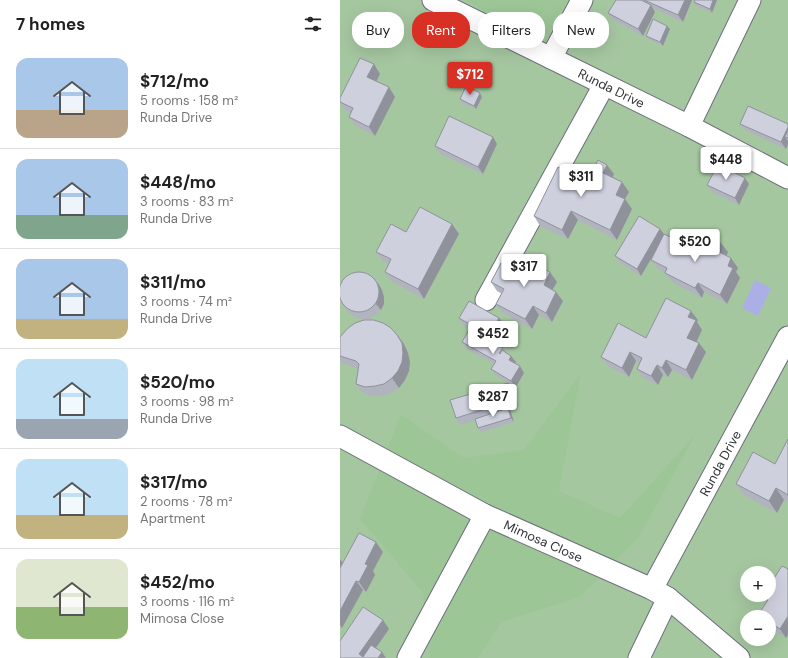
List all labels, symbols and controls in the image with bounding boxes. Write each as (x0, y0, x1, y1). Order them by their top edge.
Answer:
chip: Buy (352, 12, 404, 48)
chip: Rent (412, 12, 470, 48)
chip: Filters (478, 12, 545, 48)
chip: New (553, 12, 609, 48)
text: 7 homes (16, 13, 85, 35)
icon: filters (302, 13, 324, 35)
pin: $712 (446, 62, 494, 96)
street label: Runda Drive (575, 65, 647, 112)
text: $712 (456, 66, 484, 83)
text: $712/mo (140, 70, 209, 92)
icon: home (48, 74, 96, 122)
text: 5 rooms · 158 m² (140, 92, 238, 109)
text: Runda Drive (140, 109, 212, 126)
pin: $448 (702, 147, 750, 181)
text: $448 (710, 151, 742, 168)
pin: $311 (557, 164, 605, 198)
text: $311 (568, 168, 594, 185)
text: $448/mo (140, 171, 216, 193)
icon: home (48, 175, 96, 223)
text: 3 rooms · 83 m² (140, 193, 234, 210)
text: Runda Drive (140, 210, 212, 227)
pin: $520 (671, 229, 719, 263)
text: $520 (679, 233, 711, 250)
pin: $317 (500, 254, 548, 288)
text: $317 (510, 258, 538, 275)
text: $311/mo (140, 271, 206, 293)
icon: home (48, 275, 96, 323)
text: 3 rooms · 74 m² (140, 293, 232, 310)
text: Runda Drive (140, 310, 212, 327)
pin: $452 (469, 321, 517, 355)
text: $452 (477, 325, 509, 342)
text: $520/mo (140, 371, 215, 393)
icon: home (48, 375, 96, 423)
pin: $287 (469, 384, 517, 418)
text: $287 (478, 388, 508, 405)
text: 3 rooms · 98 m² (140, 393, 234, 410)
text: Runda Drive (140, 410, 212, 427)
street label: Runda Drive (696, 428, 745, 499)
text: $317/mo (140, 471, 208, 493)
icon: home (48, 475, 96, 523)
text: 2 rooms · 78 m² (140, 493, 232, 510)
text: Apartment (140, 510, 205, 527)
street label: Mimosa Close (501, 516, 585, 566)
map controls (740, 566, 776, 646)
button: + (740, 566, 776, 602)
text: $452/mo (140, 571, 215, 593)
icon: home (48, 575, 96, 623)
text: 3 rooms · 116 m² (140, 593, 234, 610)
text: Mimosa Close (140, 610, 224, 627)
button: − (740, 610, 776, 646)

